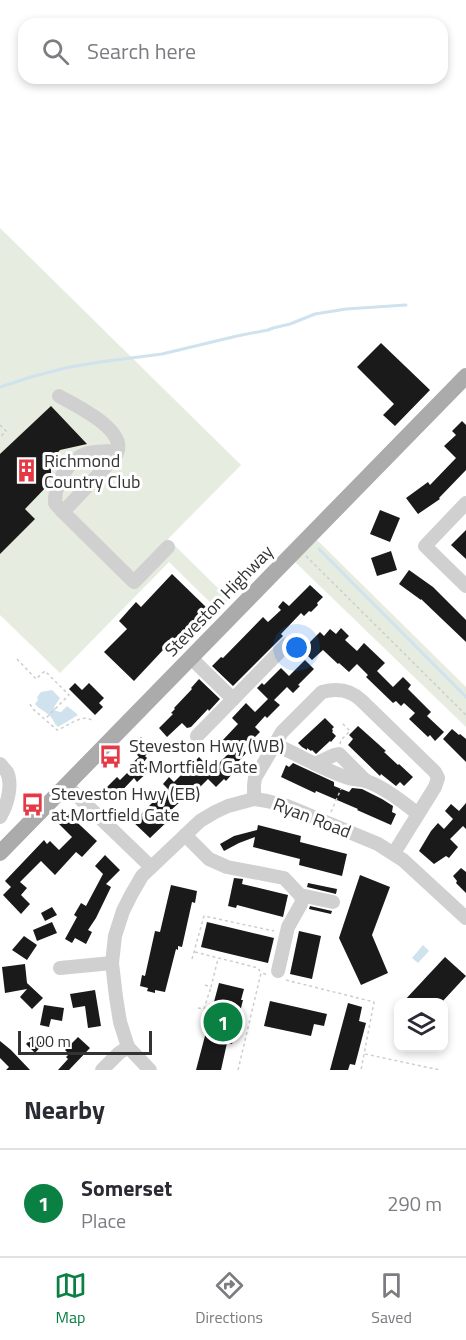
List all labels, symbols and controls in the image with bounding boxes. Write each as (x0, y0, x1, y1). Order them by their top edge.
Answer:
search box (18, 18, 448, 84)
text: Search here (87, 34, 196, 68)
icon: search (39, 35, 72, 68)
place label: Richmond Country Club (44, 447, 140, 495)
building icon: Richmond Country Club (13, 458, 39, 484)
street label: Steveston Highway (158, 538, 279, 663)
your location (282, 633, 311, 662)
place label: Steveston Hwy (WB) at Mortfield Gate (129, 732, 284, 780)
bus stop icon: Steveston Hwy (WB) at Mortfield Gate (98, 743, 124, 769)
place label: Steveston Hwy (EB) at Mortfield Gate (51, 780, 200, 828)
street label: Ryan Road (269, 790, 355, 845)
bus stop icon: Steveston Hwy (EB) at Mortfield Gate (20, 791, 46, 817)
map controls (394, 998, 448, 1052)
button: layers (394, 998, 448, 1052)
pin: 1 (204, 1000, 242, 1044)
scale bar (18, 1028, 152, 1056)
text: 100 m (27, 1029, 71, 1053)
text: Nearby (24, 1090, 105, 1129)
text: Somerset (81, 1171, 172, 1205)
text: 1 (38, 1188, 49, 1219)
text: 290 m (387, 1188, 442, 1219)
text: Place (81, 1205, 126, 1236)
tab: Map (54, 1269, 87, 1329)
tab: Directions (195, 1269, 263, 1329)
tab: Saved (371, 1269, 412, 1329)

